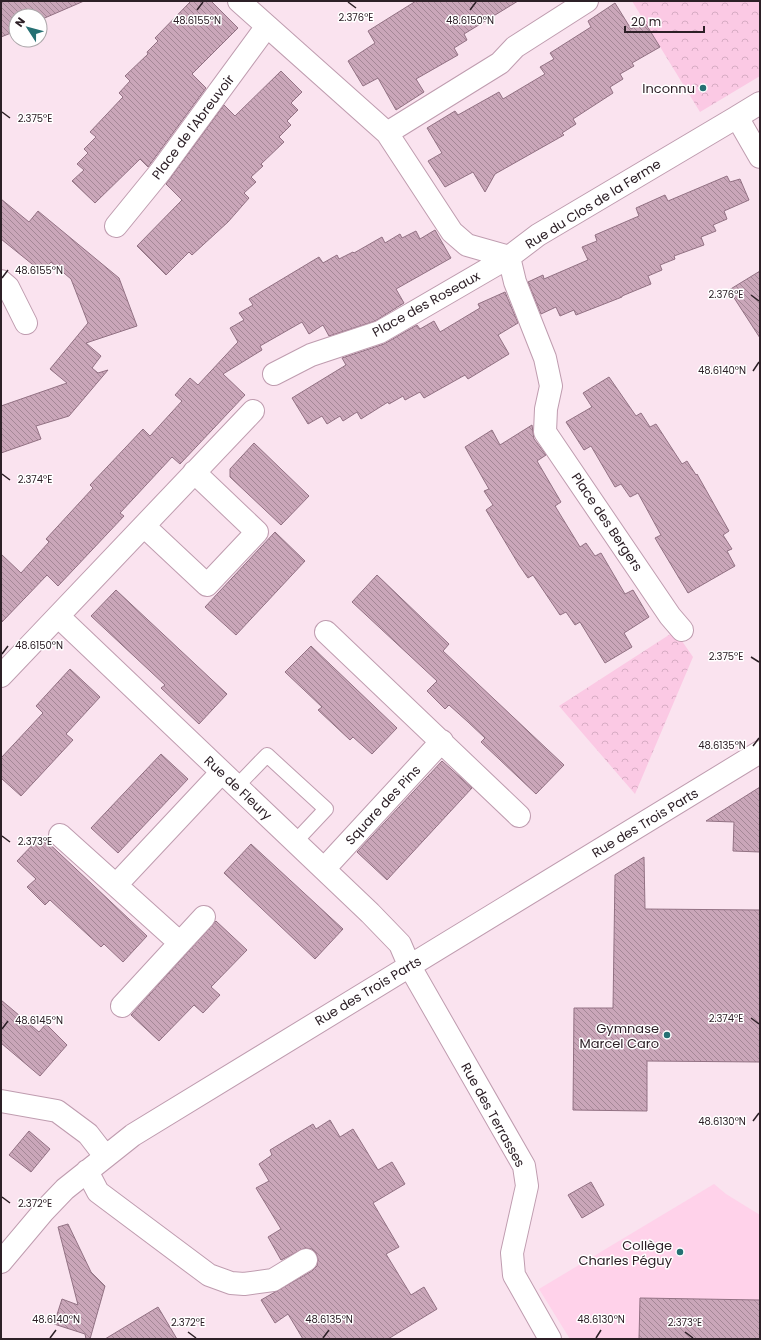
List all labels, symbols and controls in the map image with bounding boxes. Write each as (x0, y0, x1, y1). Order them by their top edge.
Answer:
north arrow (8, 8, 48, 48)
scale bar (625, 8, 704, 34)
text: 2.376°E (339, 10, 373, 25)
text: 48.6155°N (173, 13, 221, 28)
text: 48.6150°N (446, 13, 494, 28)
text: 20 m (631, 13, 661, 30)
text: N (11, 14, 29, 30)
street label: Place de l'Abreuvoir (147, 70, 239, 183)
place label: Inconnu (642, 79, 695, 98)
marker: Inconnu (698, 83, 708, 93)
text: 2.375°E (18, 111, 52, 126)
street label: Rue du Clos de la Ferme (521, 154, 665, 254)
text: 48.6155°N (15, 263, 63, 278)
street label: Place des Roseaux (369, 266, 484, 342)
text: 2.376°E (709, 287, 743, 302)
text: 48.6140°N (698, 363, 746, 378)
street label: Place des Bergers (567, 469, 647, 575)
text: 2.374°E (18, 472, 52, 487)
text: 48.6150°N (15, 638, 63, 653)
text: 2.375°E (709, 649, 743, 664)
text: 48.6135°N (698, 738, 746, 753)
street label: Rue de Fleury (200, 752, 277, 825)
street label: Square des Pins (341, 761, 425, 849)
street label: Rue des Trois Parts (588, 784, 702, 862)
text: 2.373°E (18, 834, 52, 849)
street label: Rue des Trois Parts (311, 952, 425, 1030)
text: 2.374°E (709, 1011, 743, 1026)
text: 48.6145°N (15, 1013, 63, 1028)
place label: Gymnase Marcel Caro (580, 1019, 659, 1053)
marker: Gymnase Marcel Caro (662, 1030, 672, 1040)
street label: Rue des Terrasses (456, 1059, 530, 1171)
text: 48.6130°N (698, 1114, 746, 1129)
text: 2.372°E (18, 1196, 52, 1211)
place label: Collège Charles Péguy (578, 1236, 673, 1270)
marker: Collège Charles Péguy (675, 1247, 685, 1257)
text: 48.6140°N (32, 1312, 80, 1327)
text: 48.6135°N (305, 1312, 353, 1327)
text: 48.6130°N (577, 1312, 625, 1327)
text: 2.372°E (171, 1315, 205, 1330)
text: 2.373°E (668, 1315, 702, 1330)

